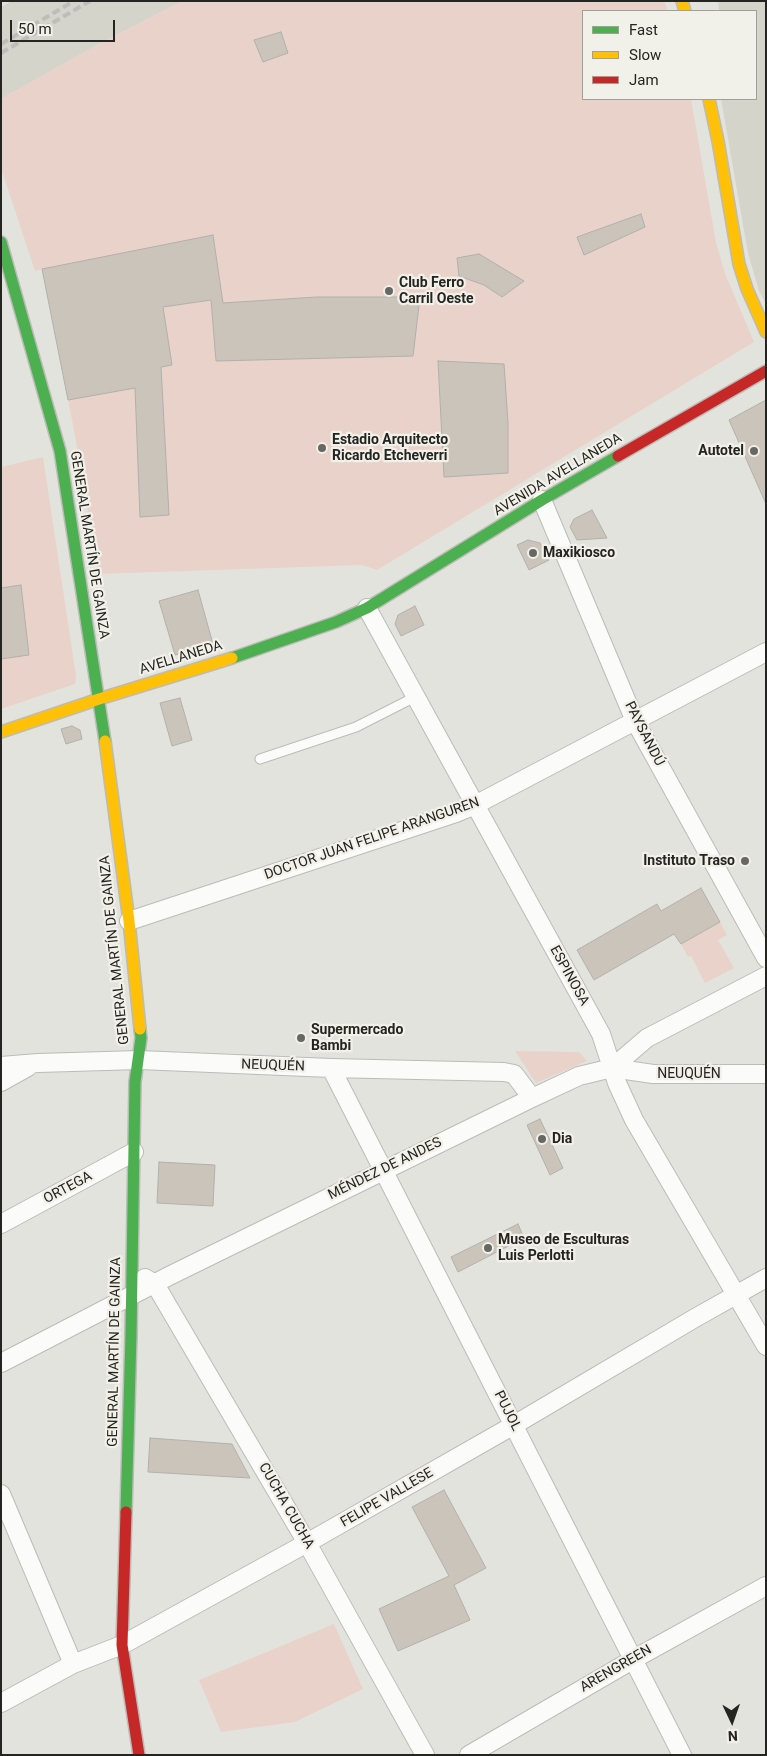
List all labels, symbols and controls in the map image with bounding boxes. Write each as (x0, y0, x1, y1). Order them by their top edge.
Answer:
scale bar (12, 10, 118, 42)
legend (582, 10, 757, 100)
text: 50 m (18, 20, 52, 38)
text: Fast (629, 21, 658, 39)
text: Slow (629, 46, 661, 64)
text: Jam (629, 71, 659, 89)
place label: Club Ferro Carril Oeste (399, 275, 473, 308)
marker: Club Ferro Carril Oeste (383, 285, 395, 297)
street label: AVENIDA AVELLANEDA (491, 430, 625, 520)
place label: Estadio Arquitecto Ricardo Etcheverri (332, 432, 448, 464)
marker: Estadio Arquitecto Ricardo Etcheverri (316, 442, 328, 454)
place label: Autotel (698, 443, 744, 459)
marker: Autotel (748, 445, 760, 457)
street label: GENERAL MARTÍN DE GAINZA (66, 450, 112, 640)
place label: Maxikiosco (543, 545, 615, 561)
marker: Maxikiosco (527, 547, 539, 559)
street label: AVELLANEDA (137, 637, 225, 679)
street label: PAYSANDÚ (621, 699, 667, 769)
street label: DOCTOR JUAN FELIPE ARANGUREN (262, 794, 482, 884)
place label: Instituto Traso (643, 853, 735, 869)
street label: GENERAL MARTÍN DE GAINZA (97, 855, 133, 1045)
marker: Instituto Traso (739, 855, 751, 867)
street label: ESPINOSA (546, 943, 592, 1009)
place label: Supermercado Bambi (311, 1022, 403, 1054)
marker: Supermercado Bambi (295, 1032, 307, 1044)
street label: NEUQUÉN (241, 1056, 305, 1076)
street label: NEUQUÉN (657, 1066, 721, 1082)
place label: Dia (552, 1131, 572, 1147)
marker: Dia (536, 1133, 548, 1145)
street label: MÉNDEZ DE ANDES (325, 1134, 445, 1204)
street label: ORTEGA (41, 1168, 95, 1208)
place label: Museo de Esculturas Luis Perlotti (498, 1232, 629, 1264)
marker: Museo de Esculturas Luis Perlotti (482, 1242, 494, 1254)
street label: GENERAL MARTÍN DE GAINZA (105, 1257, 125, 1447)
street label: PUJOL (490, 1388, 524, 1434)
street label: CUCHA CUCHA (255, 1460, 317, 1552)
street label: FELIPE VALLESE (338, 1465, 436, 1531)
street label: ARENGREEN (577, 1642, 655, 1696)
north arrow (707, 1696, 757, 1746)
text: N (727, 1728, 738, 1744)

